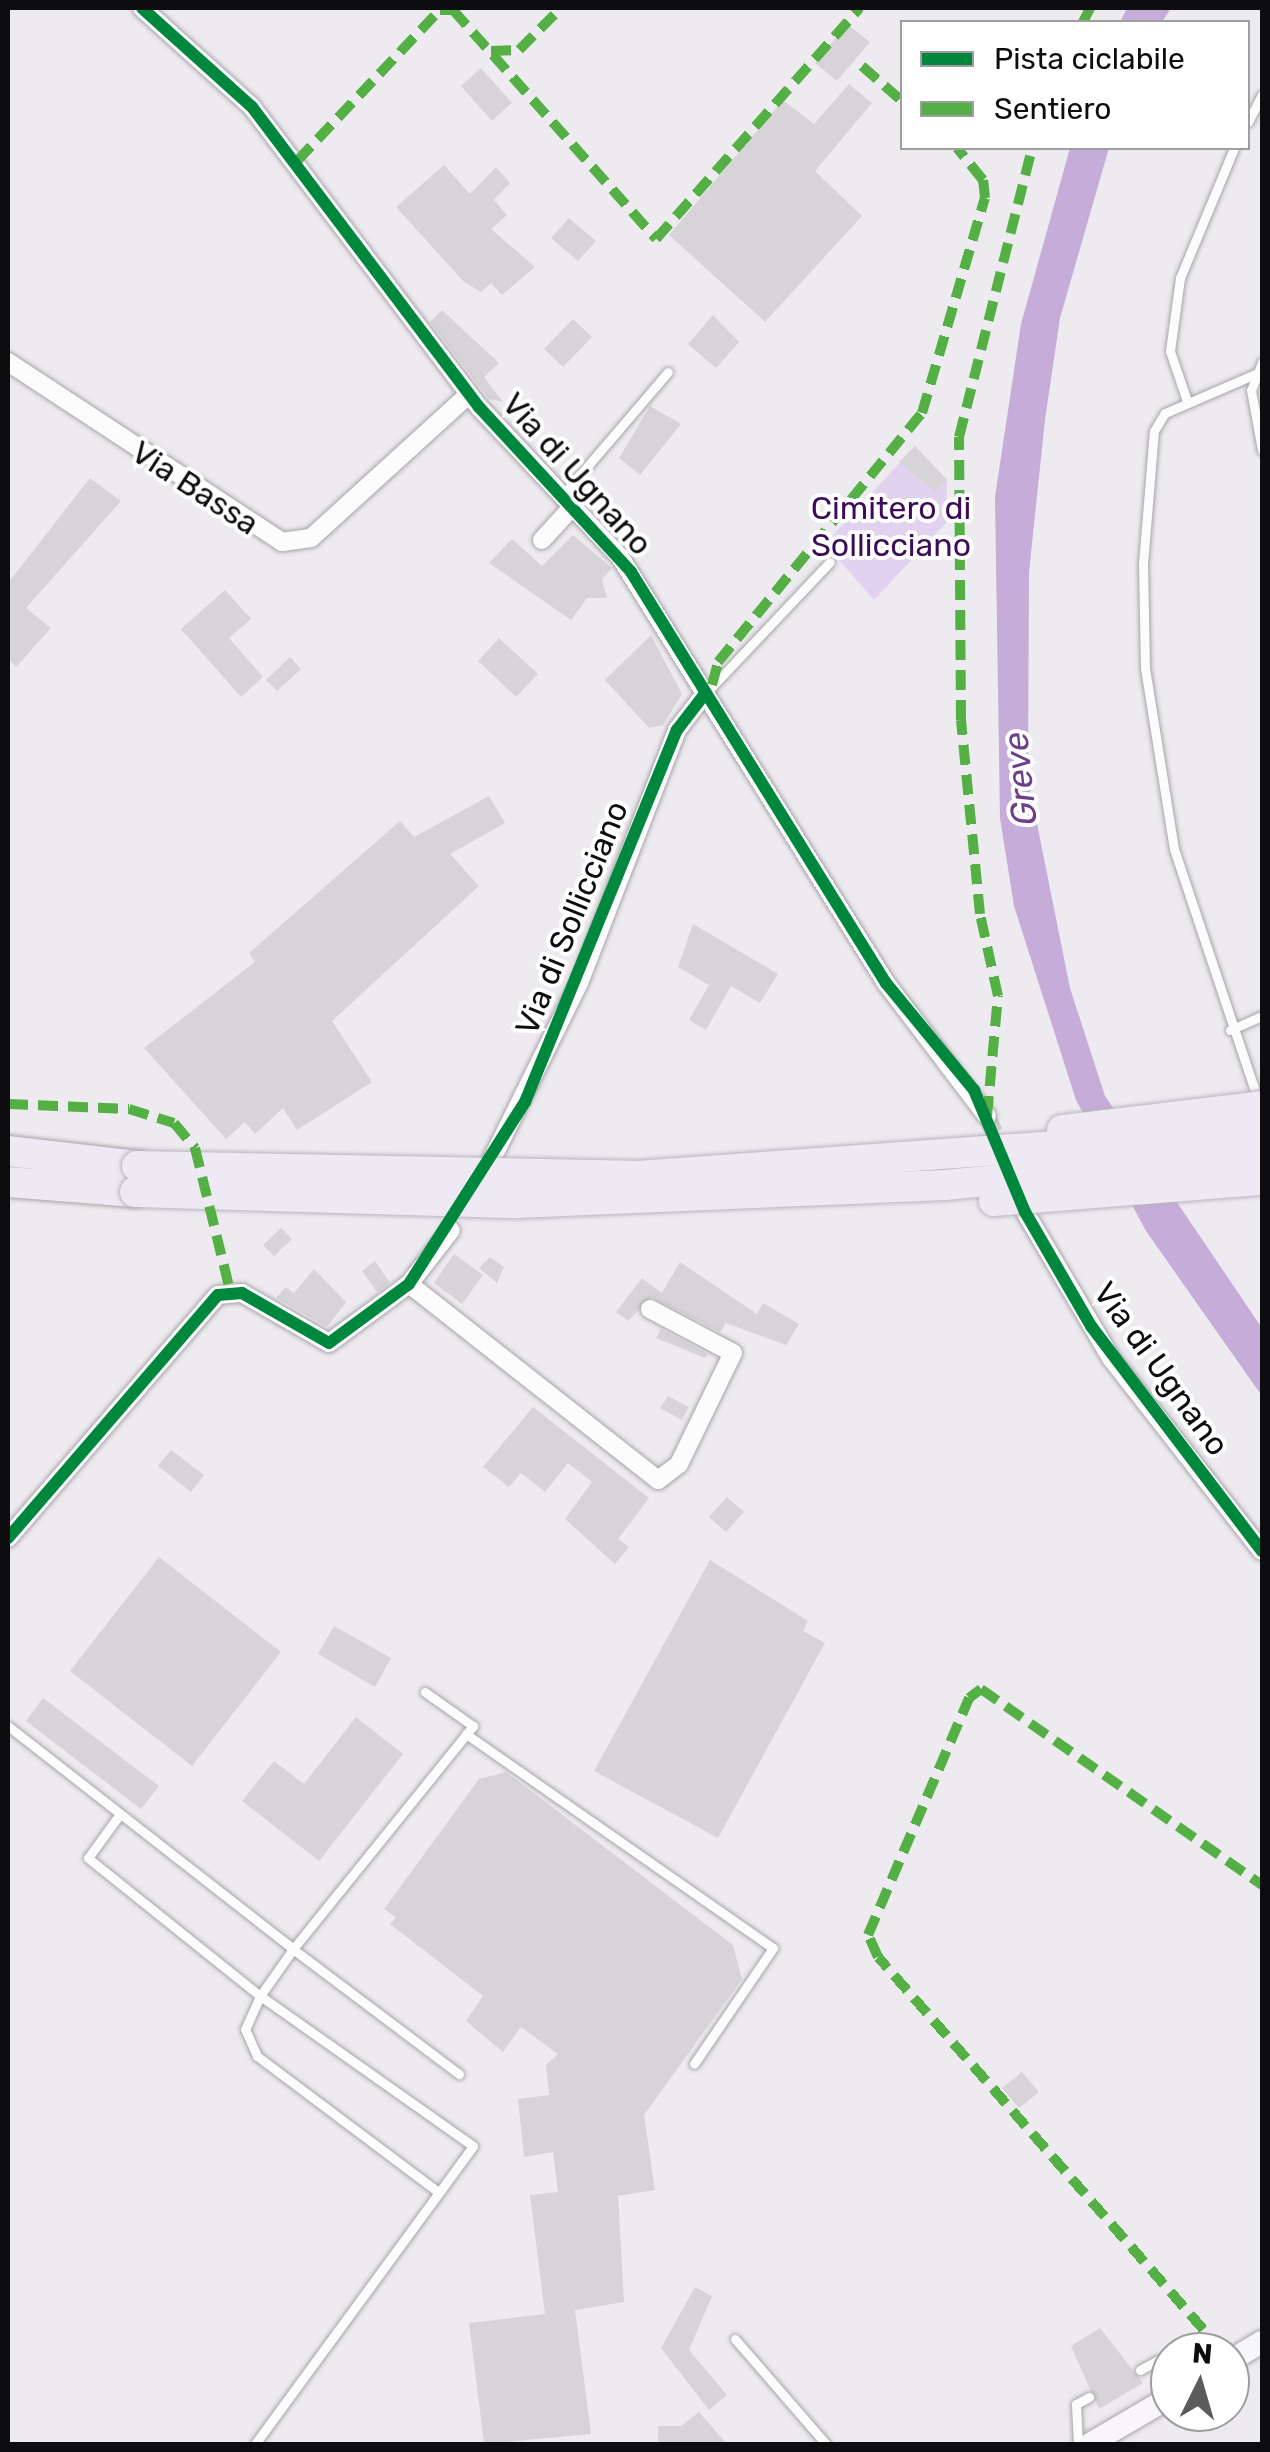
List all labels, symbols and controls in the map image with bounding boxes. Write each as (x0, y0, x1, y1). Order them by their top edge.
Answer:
legend (900, 20, 1250, 150)
text: Pista ciclabile (994, 41, 1185, 77)
text: Sentiero (994, 91, 1112, 127)
street label: Via di Ugnano (494, 385, 660, 563)
street label: Via Bassa (124, 433, 266, 543)
park label: Cimitero di Sollicciano (811, 490, 971, 565)
water label: Greve (994, 730, 1046, 828)
street label: Via di Sollicciano (508, 795, 636, 1041)
street label: Via di Ugnano (1085, 1275, 1237, 1463)
north arrow (1150, 2332, 1250, 2432)
text: N (1191, 2336, 1214, 2371)

